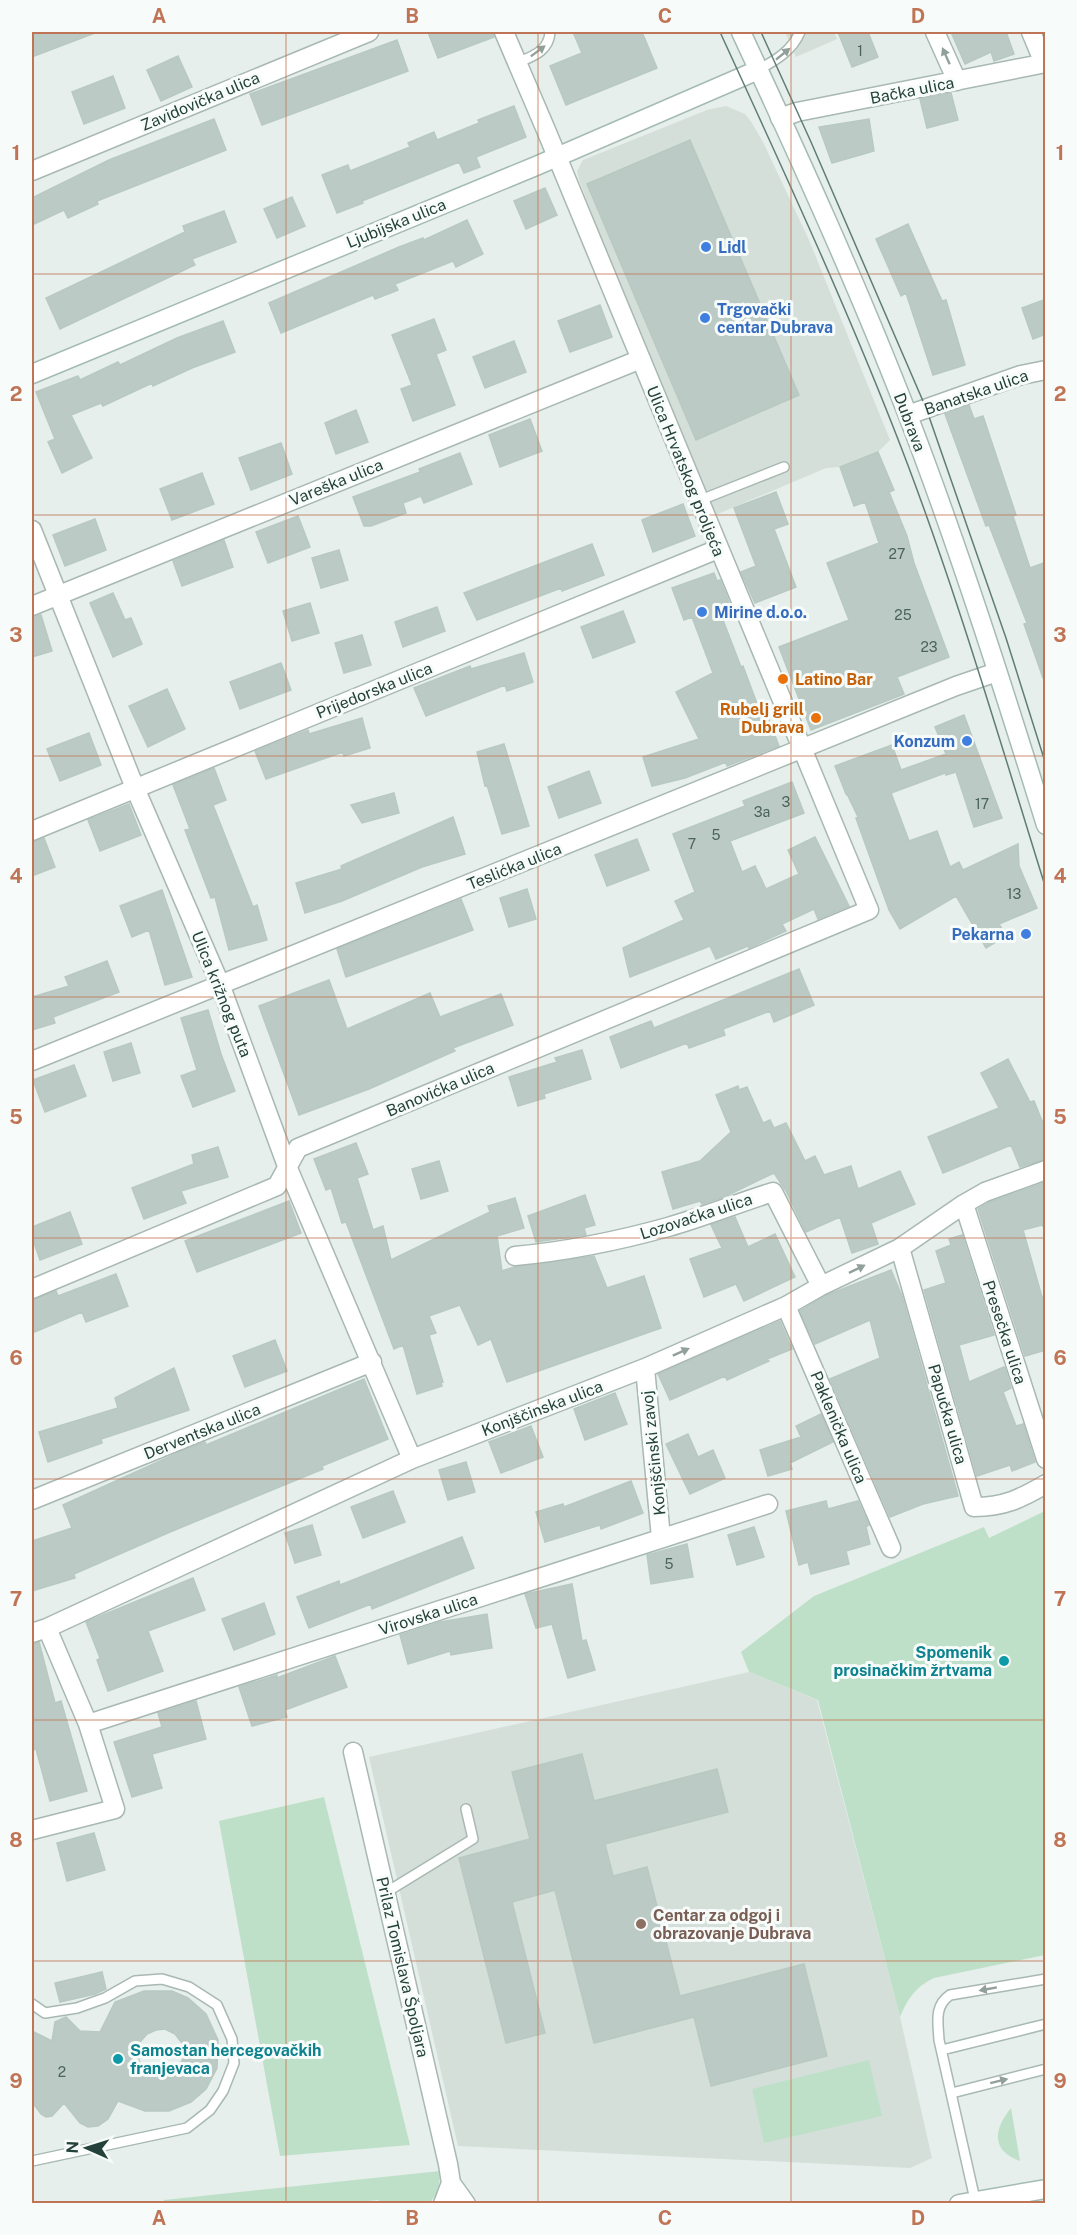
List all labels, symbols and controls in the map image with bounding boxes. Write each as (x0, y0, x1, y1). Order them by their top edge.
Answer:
text: A (152, 4, 166, 28)
text: B (405, 4, 419, 28)
text: C (658, 4, 672, 28)
text: D (911, 4, 925, 28)
house number: 1 (857, 43, 863, 59)
one-way arrow (530, 45, 546, 57)
one-way arrow (775, 48, 790, 61)
one-way arrow (942, 48, 951, 65)
street label: Zavidovička ulica (138, 68, 262, 135)
street label: Bačka ulica (868, 73, 956, 108)
text: 1 (12, 141, 20, 165)
text: 1 (1056, 141, 1064, 165)
street label: Ljubijska ulica (344, 195, 449, 252)
place label: Lidl (718, 238, 747, 257)
marker: Lidl (699, 240, 713, 254)
place label: Trgovački centar Dubrava (717, 300, 833, 337)
marker: Trgovački centar Dubrava (698, 311, 712, 325)
street label: Banatska ulica (922, 366, 1031, 419)
text: 2 (10, 382, 22, 406)
text: 2 (1054, 382, 1066, 406)
street label: Ulica Hrvatskog proljeća (643, 383, 729, 559)
street label: Dubrava (890, 390, 929, 454)
street label: Vareška ulica (287, 455, 386, 510)
house number: 27 (889, 546, 905, 562)
place label: Mirine d.o.o. (714, 603, 807, 622)
marker: Mirine d.o.o. (695, 605, 709, 619)
house number: 25 (894, 607, 912, 623)
text: 3 (9, 623, 23, 647)
text: 3 (1053, 623, 1067, 647)
house number: 23 (920, 639, 938, 655)
street label: Prijedorska ulica (313, 658, 435, 722)
place label: Latino Bar (795, 670, 873, 689)
marker: Latino Bar (776, 672, 790, 686)
place label: Rubelj grill Dubrava (720, 700, 804, 737)
marker: Rubelj grill Dubrava (809, 711, 823, 725)
place label: Konzum (894, 732, 955, 751)
marker: Konzum (960, 734, 974, 748)
house number: 3 (782, 794, 791, 810)
house number: 17 (975, 796, 989, 812)
house number: 3a (754, 804, 770, 820)
house number: 5 (712, 827, 721, 843)
house number: 7 (688, 836, 696, 852)
street label: Teslićka ulica (464, 839, 564, 894)
text: 4 (9, 864, 23, 888)
text: 4 (1053, 864, 1067, 888)
house number: 13 (1007, 886, 1021, 902)
place label: Pekarna (951, 925, 1014, 944)
marker: Pekarna (1019, 927, 1033, 941)
street label: Ulica križnog puta (188, 928, 255, 1060)
street label: Banovićka ulica (383, 1058, 497, 1121)
text: 5 (9, 1105, 23, 1129)
text: 5 (1053, 1105, 1067, 1129)
street label: Lozovačka ulica (638, 1189, 755, 1244)
one-way arrow (848, 1264, 865, 1273)
street label: Presečka ulica (979, 1278, 1030, 1387)
text: 6 (9, 1346, 23, 1370)
text: 6 (1053, 1346, 1067, 1370)
one-way arrow (672, 1347, 690, 1357)
street label: Papučka ulica (924, 1362, 971, 1466)
street label: Paklenička ulica (806, 1368, 871, 1486)
street label: Konjščinska ulica (479, 1377, 605, 1440)
street label: Konjščinski zavoj (637, 1390, 669, 1516)
street label: Derventska ulica (141, 1399, 263, 1463)
house number: 5 (665, 1556, 674, 1572)
text: 7 (10, 1587, 22, 1611)
text: 7 (1054, 1587, 1066, 1611)
street label: Virovska ulica (376, 1590, 480, 1639)
place label: Spomenik prosinačkim žrtvama (833, 1643, 992, 1680)
marker: Spomenik prosinačkim žrtvama (997, 1654, 1011, 1668)
text: 8 (9, 1828, 23, 1852)
text: 8 (1053, 1828, 1067, 1852)
street label: Prilaz Tomislava Špoljara (372, 1875, 434, 2059)
place label: Centar za odgoj i obrazovanje Dubrava (653, 1906, 811, 1943)
marker: Centar za odgoj i obrazovanje Dubrava (634, 1917, 648, 1931)
one-way arrow (978, 1985, 997, 1994)
place label: Samostan hercegovačkih franjevaca (130, 2041, 322, 2078)
marker: Samostan hercegovačkih franjevaca (111, 2052, 125, 2066)
house number: 2 (58, 2064, 66, 2080)
text: 9 (9, 2069, 23, 2093)
text: 9 (1053, 2069, 1067, 2093)
one-way arrow (990, 2076, 1008, 2085)
north arrow (57, 2118, 117, 2178)
text: N (63, 2140, 82, 2154)
text: A (152, 2206, 166, 2230)
text: B (405, 2206, 419, 2230)
text: C (658, 2206, 672, 2230)
text: D (911, 2206, 925, 2230)

